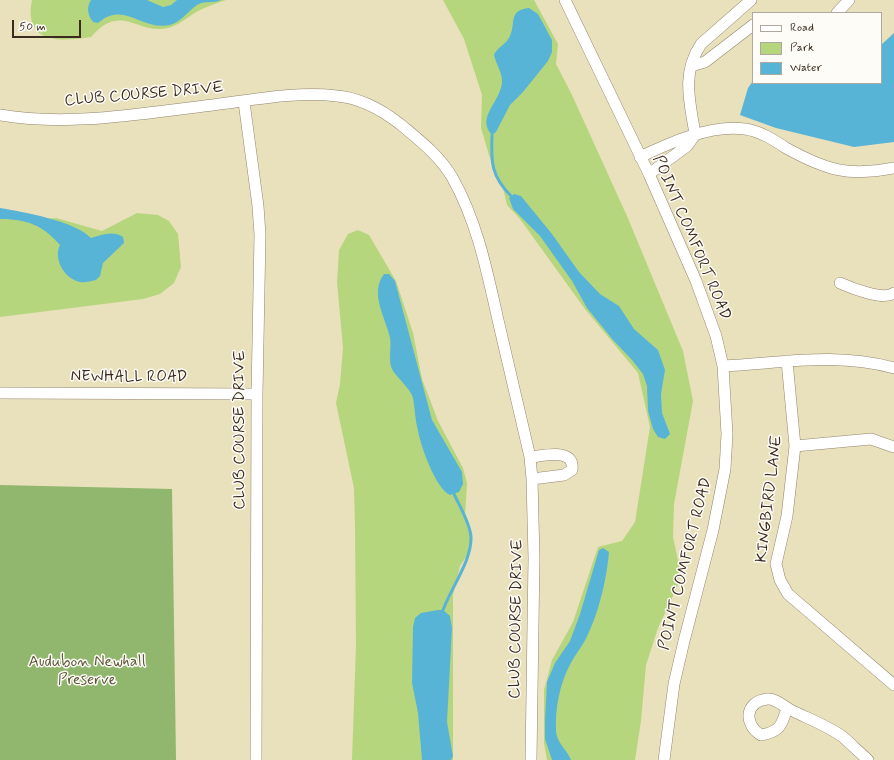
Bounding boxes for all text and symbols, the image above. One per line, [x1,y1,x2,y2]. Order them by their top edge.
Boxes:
scale bar [14,12,83,38]
legend [752,12,882,84]
text: 50 m [19,19,46,35]
text: Road [790,20,814,36]
text: Park [790,40,814,56]
text: Water [790,60,822,76]
street label: CLUB COURSE DRIVE [64,78,224,112]
street label: POINT COMFORT ROAD [648,153,734,323]
street label: CLUB COURSE DRIVE [231,350,251,510]
street label: NEWHALL ROAD [71,368,187,388]
street label: KINGBIRD LANE [753,434,787,564]
street label: POINT COMFORT ROAD [655,476,717,652]
street label: CLUB COURSE DRIVE [506,539,528,699]
park label: Audubon Newhall Preserve [28,653,146,691]

